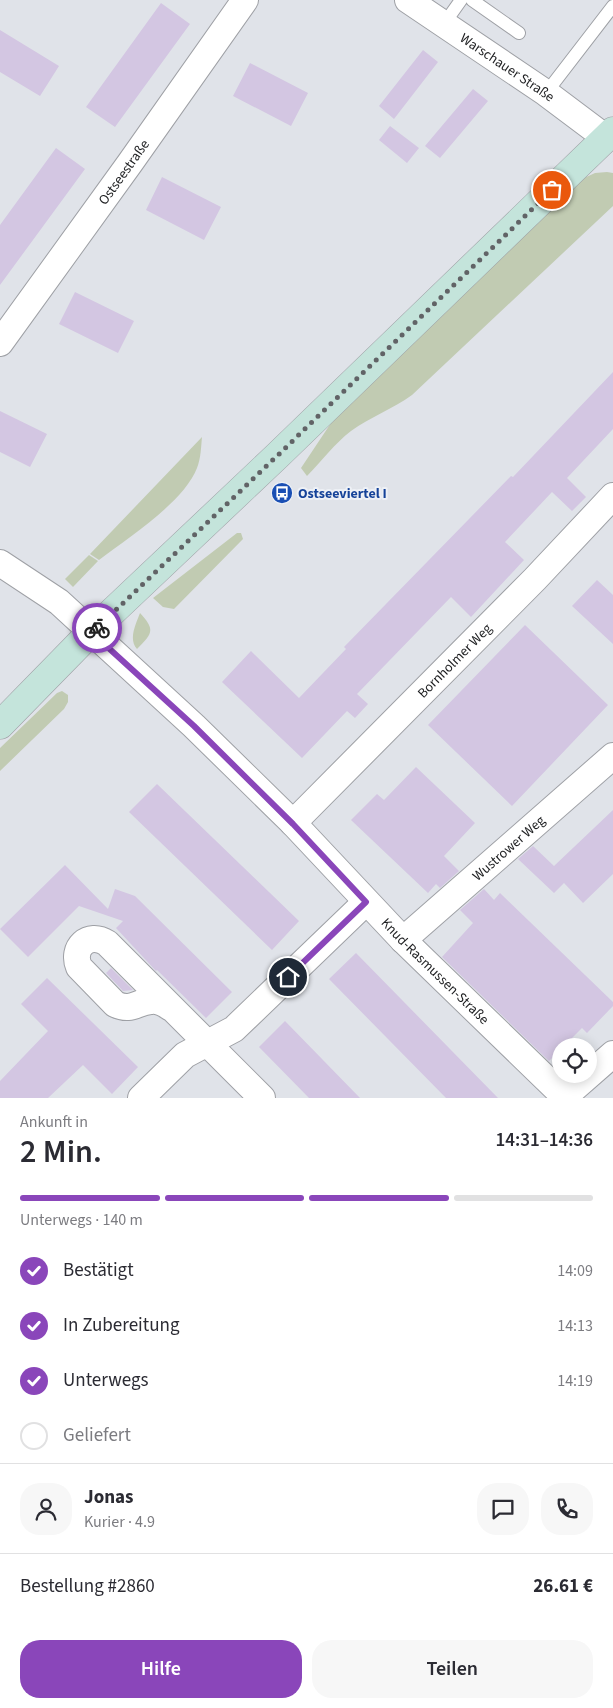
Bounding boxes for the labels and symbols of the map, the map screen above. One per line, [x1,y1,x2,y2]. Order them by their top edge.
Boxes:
street label: Warschauer Straße [456,29,558,107]
street label: Ostseestraße [94,136,155,209]
pin [531,169,573,211]
bus stop icon: Ostseeviertel I [270,481,294,505]
place label: Ostseeviertel I [298,484,387,504]
courier [72,603,122,653]
street label: Bornholmer Weg [413,619,497,703]
street label: Wustrower Weg [468,811,550,886]
street label: Knud-Rasmussen-Straße [376,914,493,1029]
pin [267,956,309,998]

